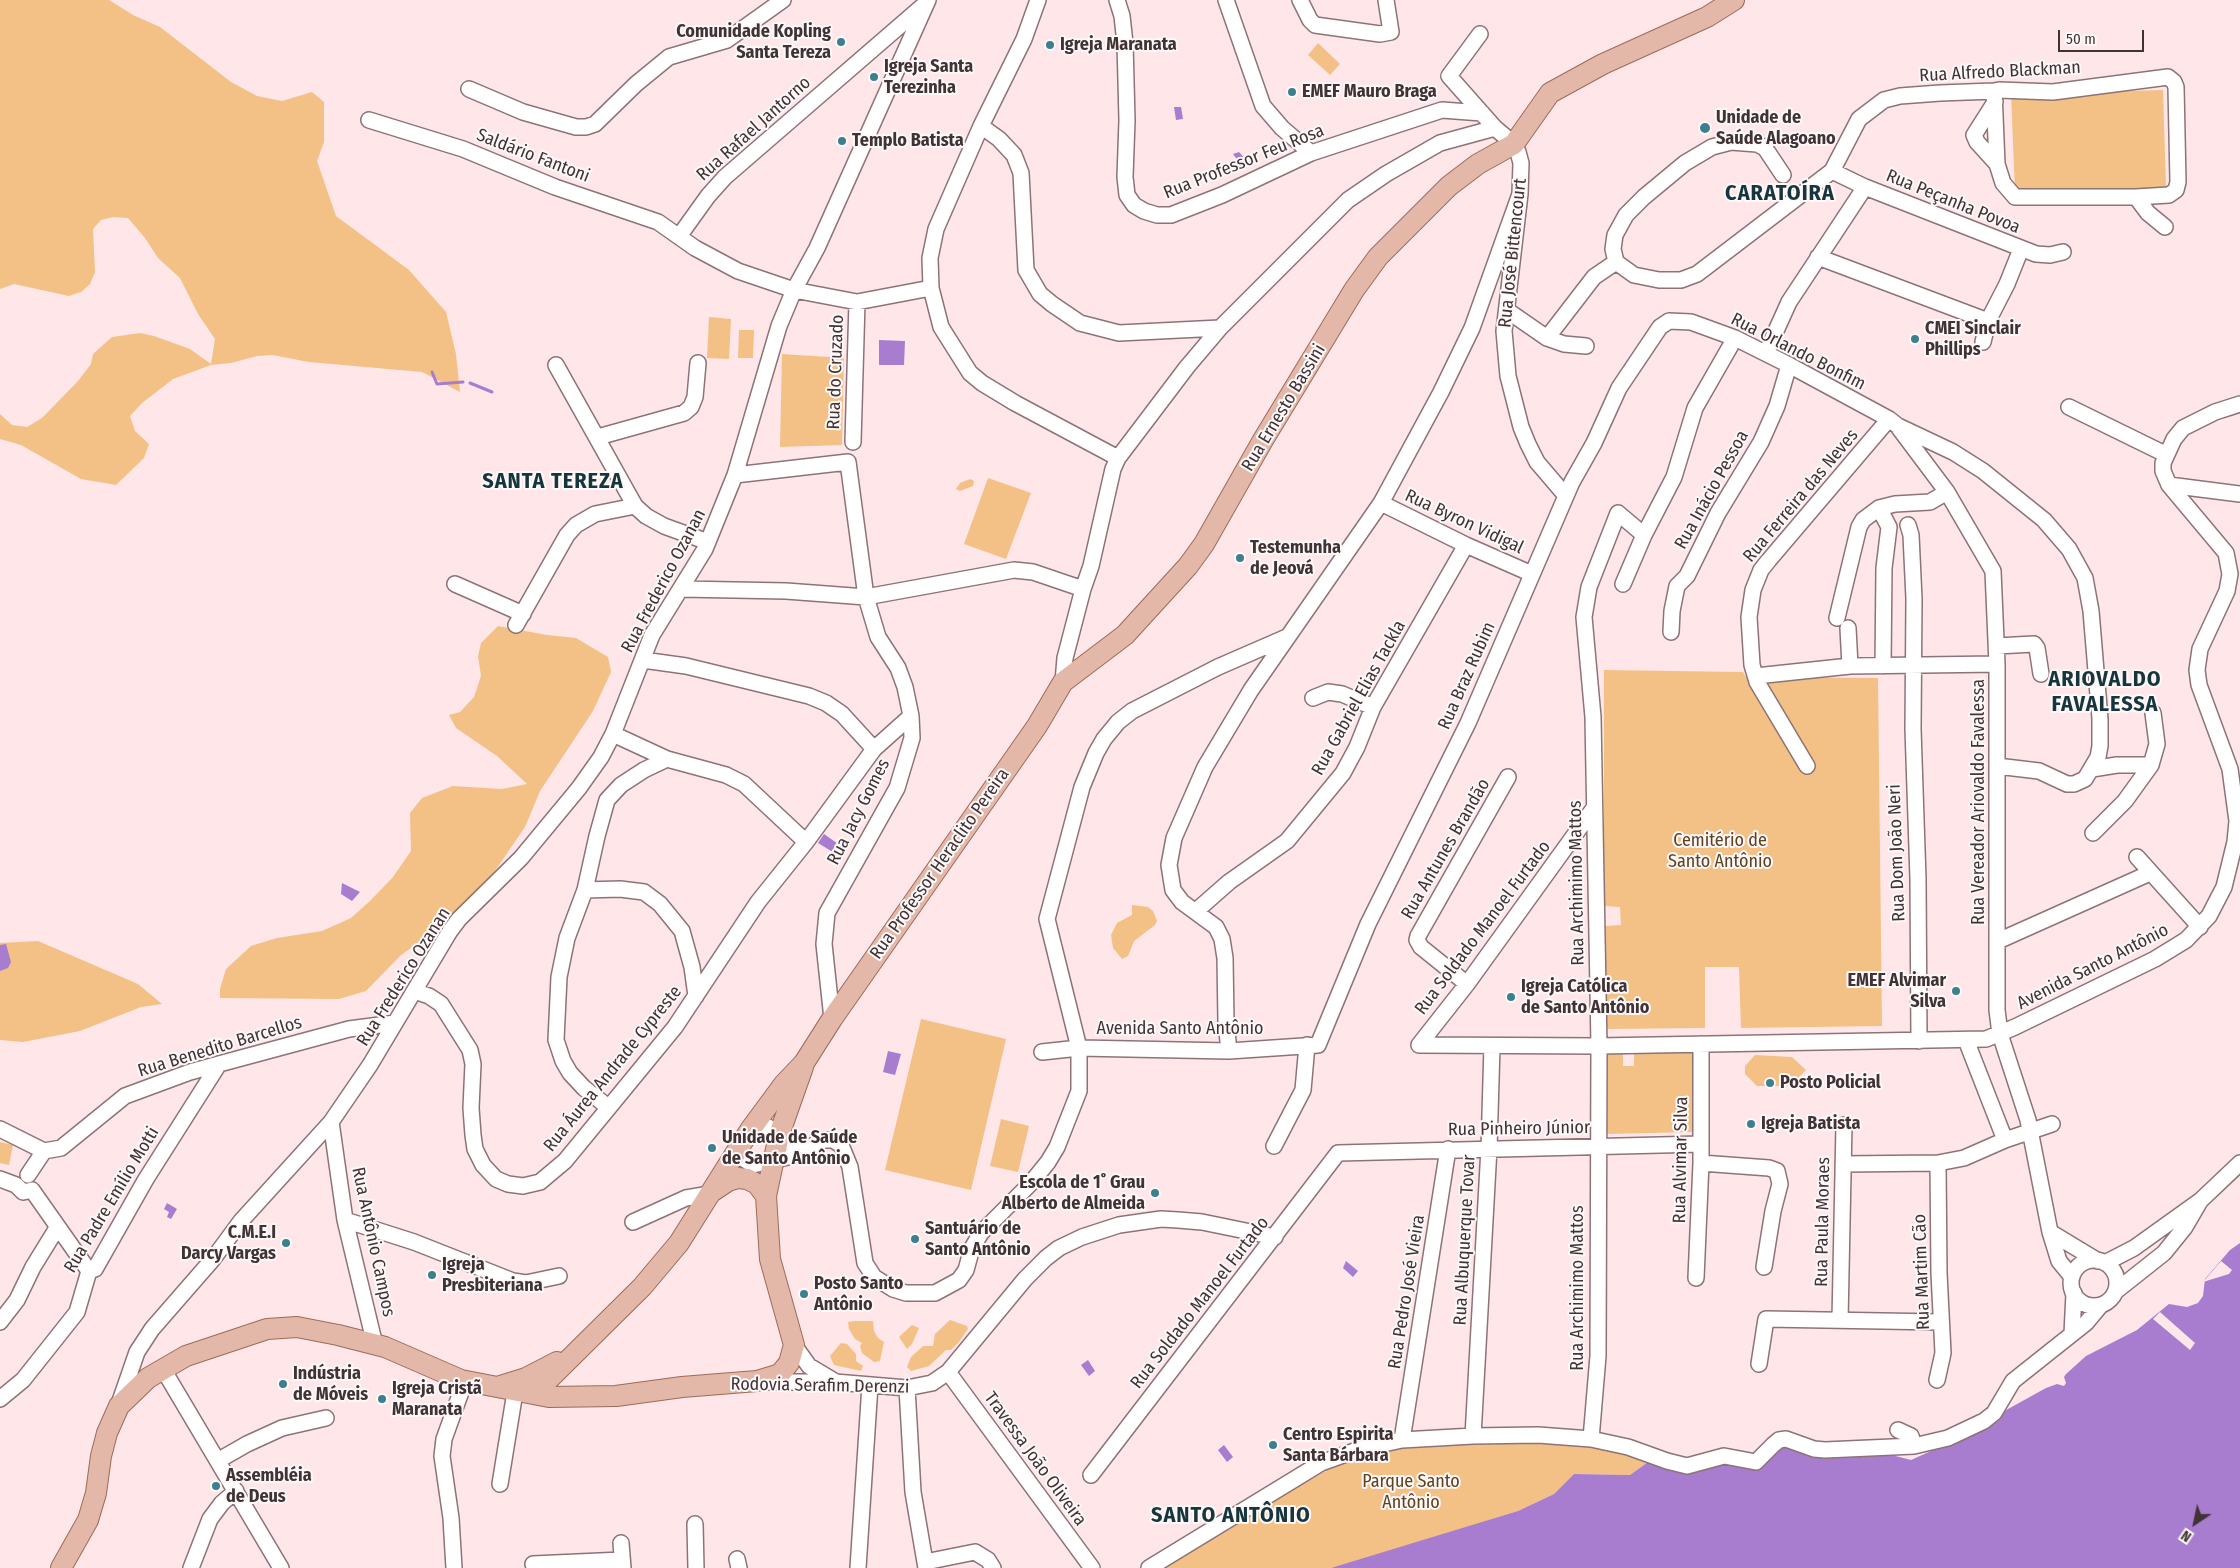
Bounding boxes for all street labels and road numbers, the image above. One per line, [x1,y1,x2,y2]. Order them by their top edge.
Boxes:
street label: Rua Alfredo Blackman [1919,57,2081,87]
street label: Rua Rafael Jantorno [692,72,816,186]
street label: Rua Professor Feu Rosa [1161,120,1327,204]
street label: Saldário Fantoni [473,125,593,187]
street label: Rua Peçanha Povoa [1883,165,2023,239]
street label: Rua José Bittencourt [1494,177,1532,329]
street label: Rua Orlando Bonfim [1727,309,1869,395]
street label: Rua do Cruzado [823,314,849,430]
street label: Rua Ernesto Bassini [1238,341,1330,475]
street label: Rua Ferreira das Neves [1739,425,1863,567]
street label: Rua Inácio Pessoa [1670,427,1754,553]
street label: Rua Byron Vidigal [1401,485,1527,559]
street label: Rua Frederico Ozanan [617,506,711,656]
street label: Rua Gabriel Elias Tackla [1307,617,1411,779]
street label: Rua Braz Rubim [1434,619,1500,733]
street label: Rua Vereador Ariovaldo Favalessa [1968,679,1990,925]
street label: Rua Jacy Gomes [823,755,895,869]
street label: Rua Professor Heraclito Pereira [866,764,1014,964]
street label: Rua Antunes Brandão [1397,775,1495,923]
street label: Rua Dom João Neri [1884,784,1910,922]
street label: Rua Archimimo Mattos [1565,800,1589,966]
street label: Rua Soldado Manoel Furtado [1411,837,1555,1019]
street label: Rua Frederico Ozanan [353,904,455,1050]
street label: Avenida Santo Antônio [2014,919,2172,1015]
street label: Rua Áurea Andrade Cypreste [539,982,687,1156]
street label: Rua Benedito Barcellos [135,1012,305,1082]
street label: Avenida Santo Antônio [1096,1018,1264,1040]
street label: Rua Alvimar Silva [1669,1096,1693,1224]
street label: Rua Pinheiro Júnior [1448,1117,1590,1141]
street label: Rua Padre Emílio Motti [60,1123,164,1277]
street label: Rua Albuquerque Tovar [1450,1154,1480,1326]
street label: Rua Paula Moraes [1811,1157,1835,1287]
street label: Rua Antônio Campos [347,1165,399,1319]
street label: Rua Archimimo Mattos [1567,1205,1589,1371]
street label: Rua Soldado Manoel Furtado [1126,1213,1274,1393]
street label: Rua Pedro José Vieira [1384,1213,1430,1371]
street label: Rua Martim Cão [1909,1214,1935,1330]
street label: Rodovia Serafim Derenzi [731,1374,909,1398]
street label: Travessa João Oliveira [979,1388,1091,1530]

